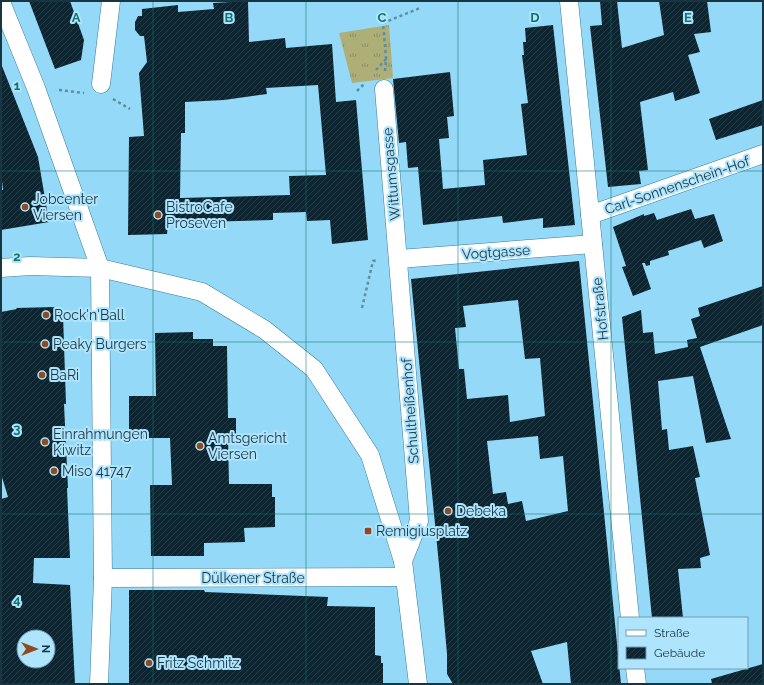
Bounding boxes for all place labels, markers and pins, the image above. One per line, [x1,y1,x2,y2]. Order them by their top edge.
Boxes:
place label: Jobcenter Viersen [33,191,98,223]
place label: BistroCafe Proseven [166,199,233,231]
marker: Jobcenter Viersen [20,202,30,212]
marker: BistroCafe Proseven [153,210,163,220]
place label: Rock'n'Ball [54,307,125,323]
marker: Rock'n'Ball [41,310,51,320]
place label: Peaky Burgers [53,336,147,352]
marker: Peaky Burgers [40,339,50,349]
place label: BaRi [50,367,79,383]
marker: BaRi [37,370,47,380]
place label: Einrahmungen Kiwitz [53,426,148,458]
place label: Amtsgericht Viersen [208,430,287,462]
marker: Einrahmungen Kiwitz [40,437,50,447]
marker: Amtsgericht Viersen [195,441,205,451]
place label: Miso 41747 [62,463,132,479]
marker: Miso 41747 [49,466,59,476]
place label: Debeka [456,503,506,519]
marker: Debeka [443,506,453,516]
place label: Remigiusplatz [376,523,468,539]
marker: Remigiusplatz [363,526,373,536]
place label: Fritz Schmitz [157,655,240,671]
marker: Fritz Schmitz [144,658,154,668]

